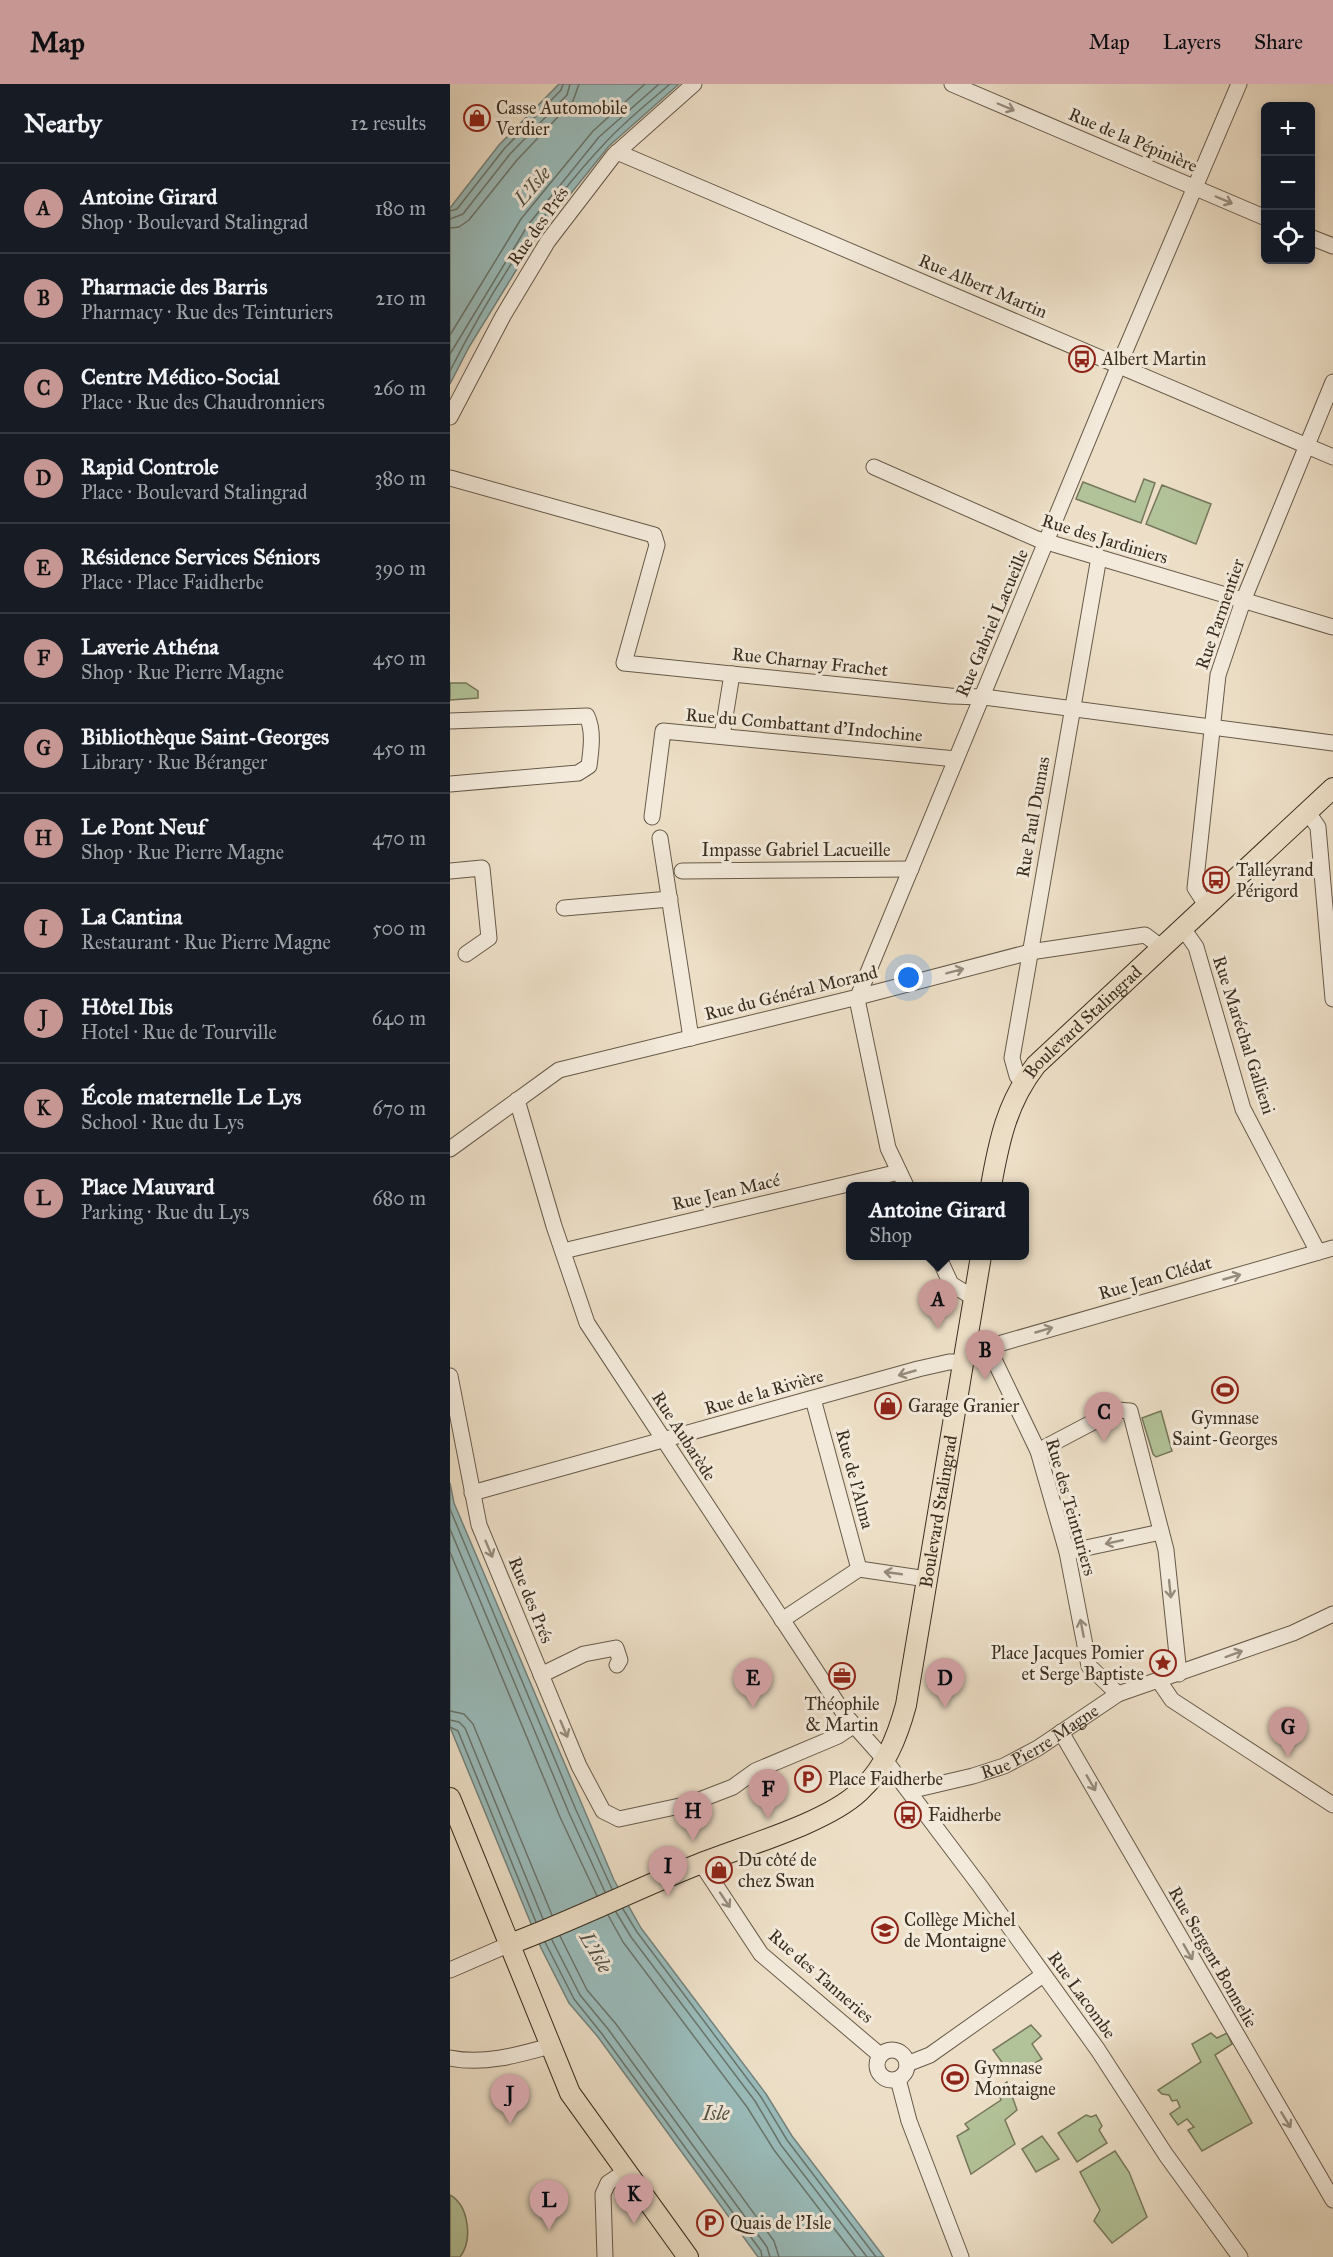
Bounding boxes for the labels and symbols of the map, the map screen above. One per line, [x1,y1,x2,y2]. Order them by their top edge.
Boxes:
place label: Casse Automobile Verdier [495,97,628,140]
one-way arrow [996,102,1015,113]
shop icon: Casse Automobile Verdier [462,103,492,133]
street label: Rue de la Pépinière [1065,103,1201,177]
water label: L'Isle [508,161,556,211]
street label: Rue des Prés [503,182,573,270]
one-way arrow [1214,195,1232,206]
street label: Rue Albert Martin [915,249,1051,323]
bus stop icon: Albert Martin [1067,344,1097,374]
place label: Albert Martin [1101,348,1206,370]
street label: Rue des Jardiniers [1039,509,1171,570]
street label: Rue Gabriel Lacueille [951,546,1033,700]
street label: Rue Parmentier [1191,556,1249,672]
street label: Rue Charnay Frachet [731,643,890,681]
street label: Rue du Combattant d'Indochine [684,704,924,746]
street label: Rue Paul Dumas [1012,755,1054,879]
street label: Impasse Gabriel Lacueille [702,839,890,861]
place label: Talleyrand Périgord [1236,859,1313,903]
bus stop icon: Talleyrand Périgord [1201,865,1231,895]
street label: Rue Maréchal Gallieni [1208,953,1280,1117]
street label: Rue du Général Morand [702,961,880,1025]
street label: Boulevard Stalingrad [1019,961,1146,1083]
your location [894,963,923,992]
one-way arrow [945,965,964,976]
street label: Rue Jean Macé [670,1169,783,1216]
street label: Rue Jean Clédat [1096,1251,1215,1306]
one-way arrow [1222,1271,1241,1282]
pin: A [918,1280,958,1329]
one-way arrow [1034,1324,1053,1335]
pin: B [966,1330,1004,1380]
street label: Rue de la Rivière [702,1364,826,1420]
one-way arrow [898,1367,917,1379]
sports icon: Gymnase Saint-Georges [1210,1375,1240,1405]
street label: Rue Aubarède [647,1387,721,1485]
shop icon: Garage Granier [873,1391,903,1421]
pin: C [1084,1392,1124,1442]
place label: Garage Granier [908,1395,1019,1418]
place label: Gymnase Saint-Georges [1172,1407,1278,1451]
street label: Rue de l'Alma [831,1427,879,1532]
street label: Boulevard Stalingrad [915,1434,962,1590]
street label: Rue des Teinturiers [1041,1436,1101,1578]
one-way arrow [1105,1537,1125,1548]
one-way arrow [484,1540,495,1558]
street label: Rue des Prés [504,1554,558,1646]
one-way arrow [884,1568,904,1579]
one-way arrow [1165,1579,1176,1599]
one-way arrow [1076,1619,1087,1638]
place label: Place Jacques Pomier et Serge Baptiste [991,1642,1144,1686]
place icon: Place Jacques Pomier et Serge Baptiste [1148,1648,1178,1678]
one-way arrow [1224,1648,1243,1659]
pin: E [734,1658,772,1708]
pin: D [926,1658,964,1708]
office icon: Théophile & Martin [827,1661,857,1691]
place label: Théophile & Martin [804,1693,880,1736]
street label: Rue Pierre Magne [978,1699,1103,1784]
pin: G [1268,1708,1308,1757]
one-way arrow [558,1720,570,1738]
parking icon: Place Faidherbe [793,1764,823,1794]
place label: Place Faidherbe [828,1768,943,1790]
pin: F [748,1770,788,1819]
one-way arrow [1085,1774,1097,1791]
pin: H [674,1792,712,1841]
bus stop icon: Faidherbe [893,1800,923,1830]
place label: Faidherbe [928,1804,1001,1826]
pin: I [648,1846,688,1896]
place label: Du côté de chez Swan [738,1849,817,1892]
shop icon: Du côté de chez Swan [704,1855,734,1885]
street label: Rue Sergent Bonnelie [1163,1883,1262,2032]
one-way arrow [719,1891,731,1908]
place label: Collège Michel de Montaigne [904,1909,1016,1953]
school or university icon: Collège Michel de Montaigne [870,1915,900,1945]
street label: Rue des Tanneries [764,1924,878,2028]
water label: L'Isle [574,1926,618,1977]
one-way arrow [1182,1943,1194,1960]
street label: Rue Lacombe [1043,1947,1121,2043]
place label: Gymnase Montaigne [974,2057,1056,2101]
sports icon: Gymnase Montaigne [940,2063,970,2093]
pin: J [490,2074,530,2124]
water label: Isle [702,2101,730,2125]
one-way arrow [1280,2111,1292,2128]
pin: K [614,2174,654,2224]
pin: L [530,2180,568,2230]
parking icon: Quais de l'Isle [695,2208,725,2238]
place label: Quais de l'Isle [730,2212,832,2234]

